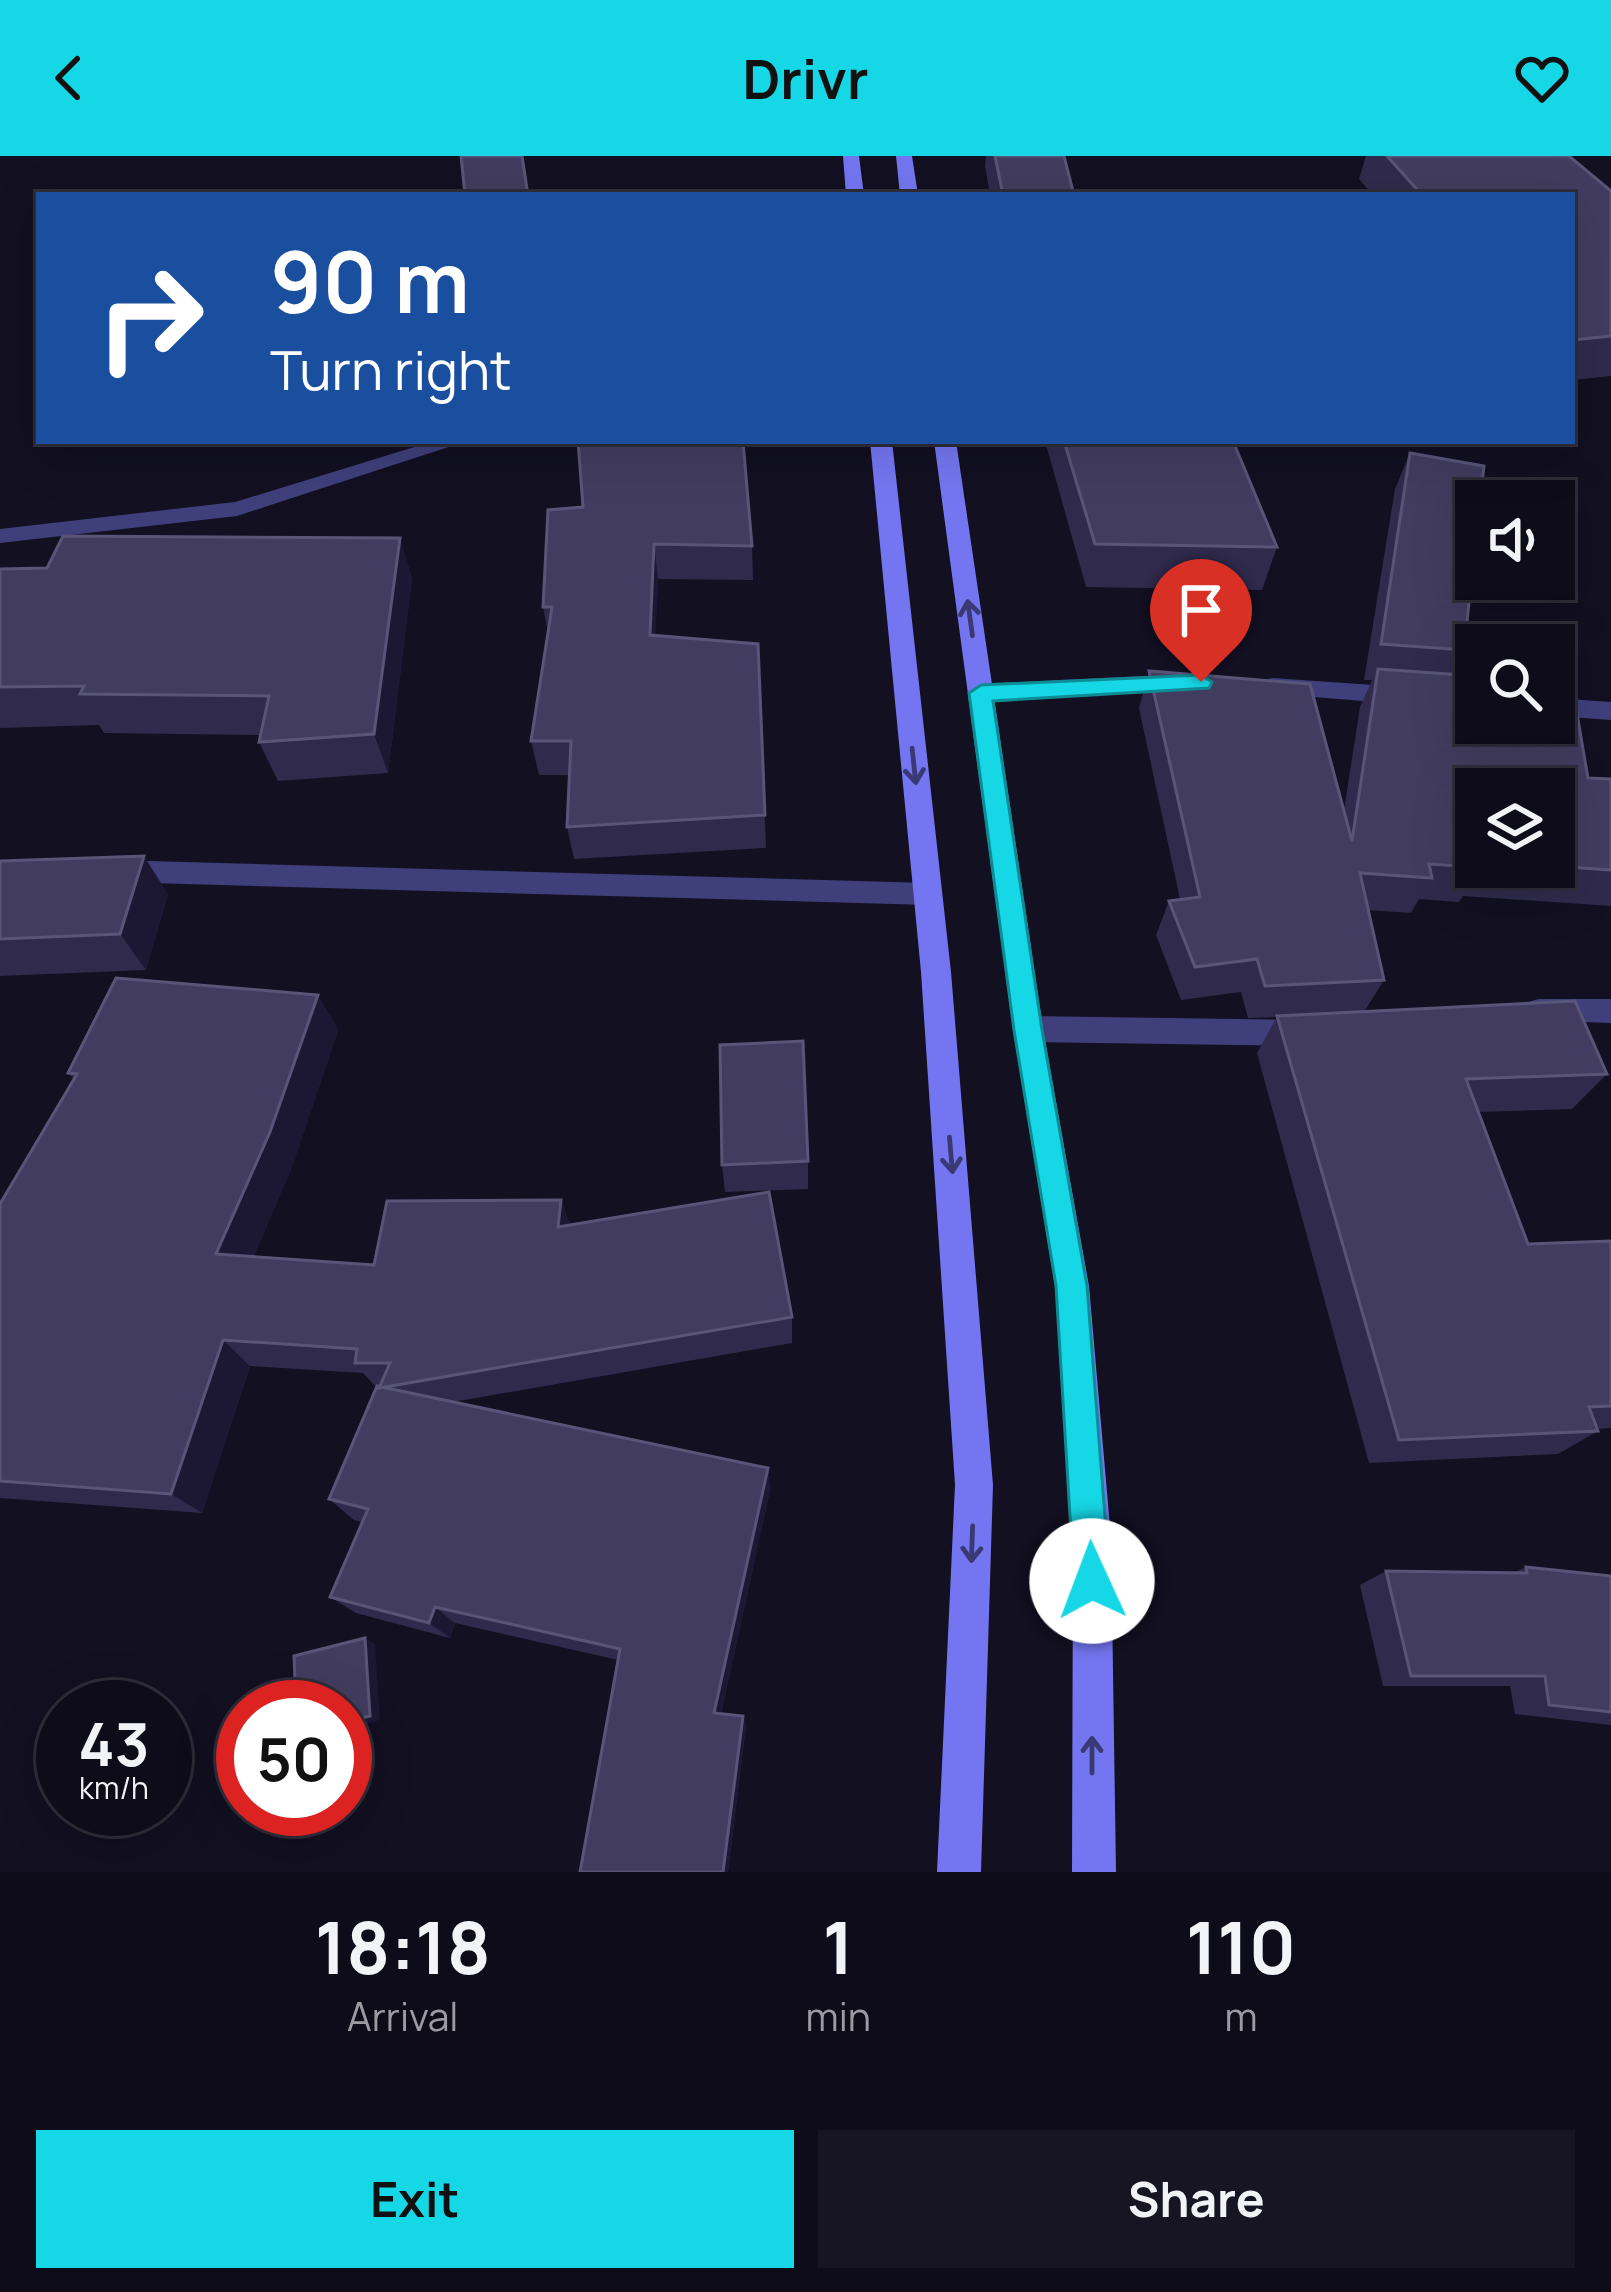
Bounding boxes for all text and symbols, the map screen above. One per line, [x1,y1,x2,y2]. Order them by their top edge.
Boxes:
text: Drivr [743,41,868,115]
icon: back [36,45,102,111]
icon: heart [1509,45,1575,111]
text: 90 m [270,223,470,338]
icon: right [72,240,228,396]
text: Turn right [270,332,512,406]
map controls [1455,480,1575,888]
button: sound [1455,480,1575,600]
pin [1150,559,1252,682]
icon: arrive [1168,577,1234,643]
one-way arrow [958,599,981,638]
button: search [1455,624,1575,744]
one-way arrow [904,746,926,785]
button: layers [1455,768,1575,888]
one-way arrow [939,1134,962,1173]
position arrow [1029,1518,1155,1644]
one-way arrow [960,1524,983,1563]
speed limit sign: 50 [216,1680,372,1836]
text: 43 [78,1702,150,1784]
one-way arrow [1081,1736,1103,1775]
text: km/h [79,1767,149,1808]
text: 18:18 [315,1897,491,1996]
text: 1 [822,1897,854,1996]
text: 110 [1186,1897,1296,1996]
text: Arrival [347,1989,458,2043]
text: min [806,1989,871,2043]
text: m [1224,1989,1258,2043]
button: Exit [36,2130,794,2268]
button: Share [818,2130,1575,2268]

